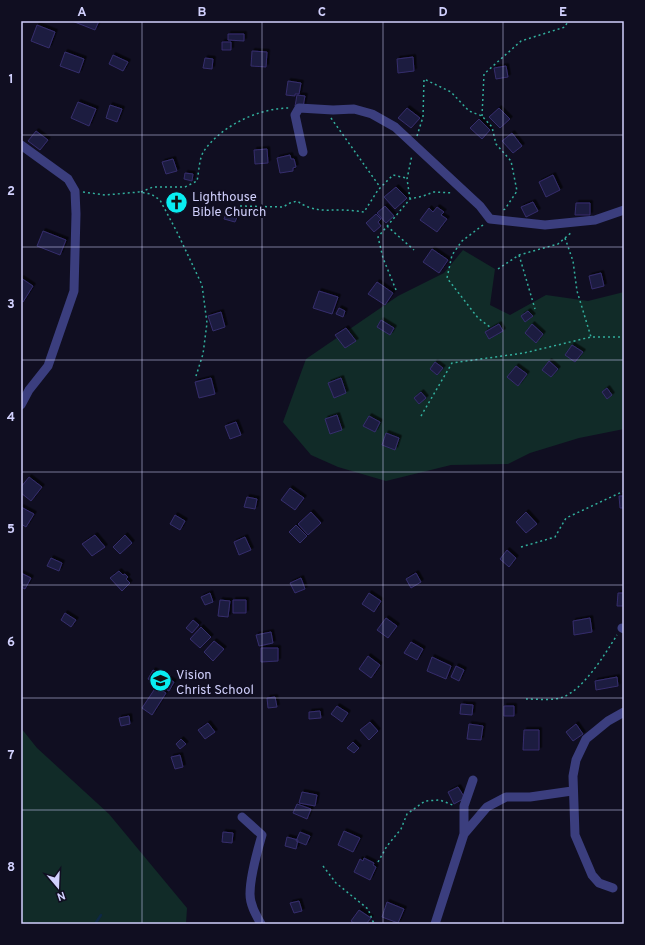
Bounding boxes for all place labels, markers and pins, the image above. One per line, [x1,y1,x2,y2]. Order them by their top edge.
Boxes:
church icon: Lighthouse Bible Church [164,190,190,216]
place label: Lighthouse Bible Church [192,190,266,221]
school or university icon: Vision Christ School [148,668,174,694]
place label: Vision Christ School [176,668,254,699]

